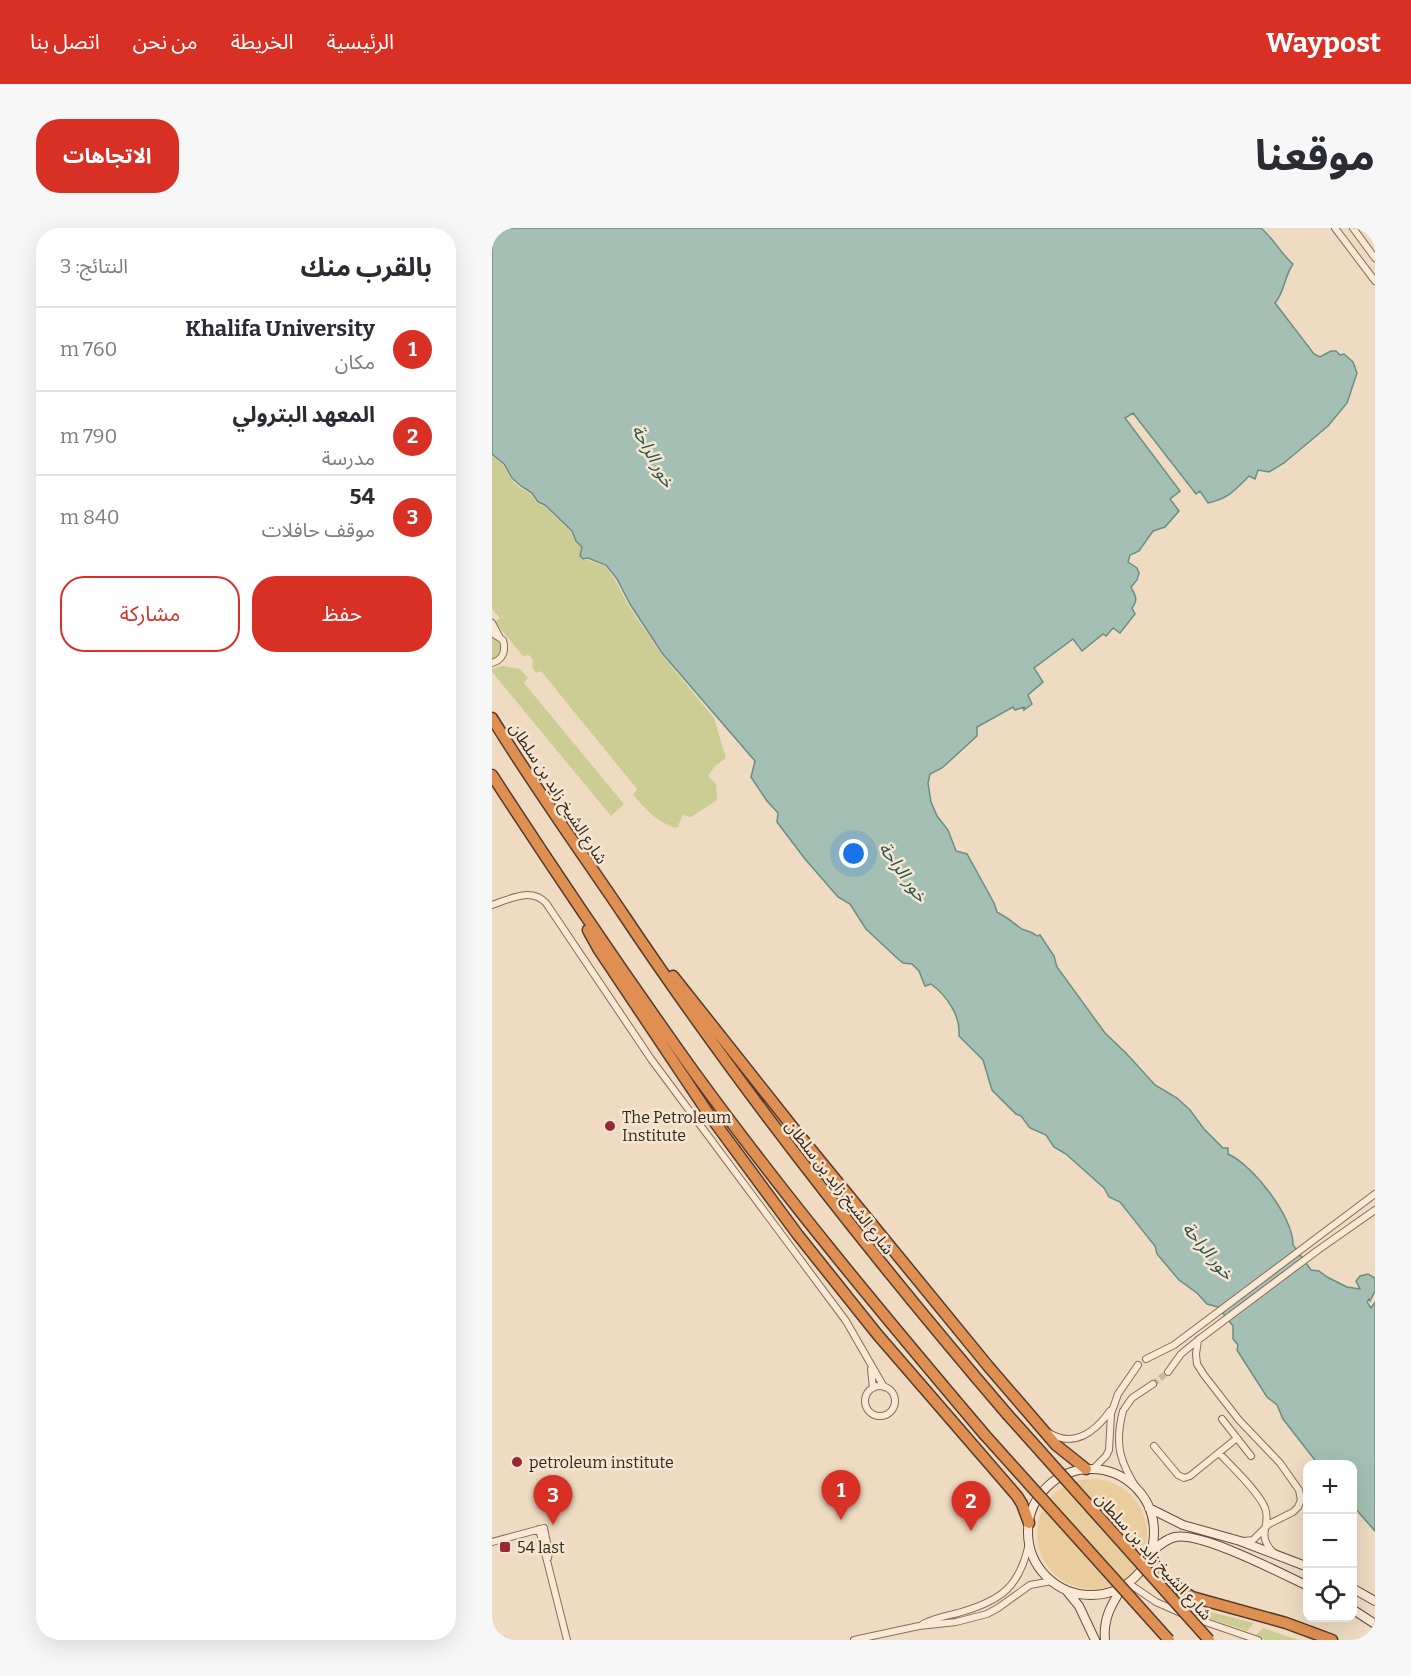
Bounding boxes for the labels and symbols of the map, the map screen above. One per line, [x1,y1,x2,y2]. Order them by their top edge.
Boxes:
water label: خور الراحة [627,421,679,492]
street label: شارع الشيخ زايد بن سلطان [503,719,611,869]
water label: خور الراحة [874,838,932,906]
your location [839,839,868,868]
place label: The Petroleum Institute [622,1108,731,1145]
street label: شارع الشيخ زايد بن سلطان [779,1117,898,1260]
marker: The Petroleum Institute [603,1119,617,1133]
water label: خور الراحة [1178,1218,1239,1285]
place label: petroleum institute [529,1453,674,1472]
marker: petroleum institute [510,1455,524,1469]
pin: 1 [822,1470,860,1520]
pin: 3 [534,1476,572,1525]
pin: 2 [952,1482,990,1531]
street label: شارع الشيخ زايد بن سلطان [1089,1489,1216,1626]
place label: 54 last [517,1538,565,1557]
marker: 54 last [498,1540,512,1554]

